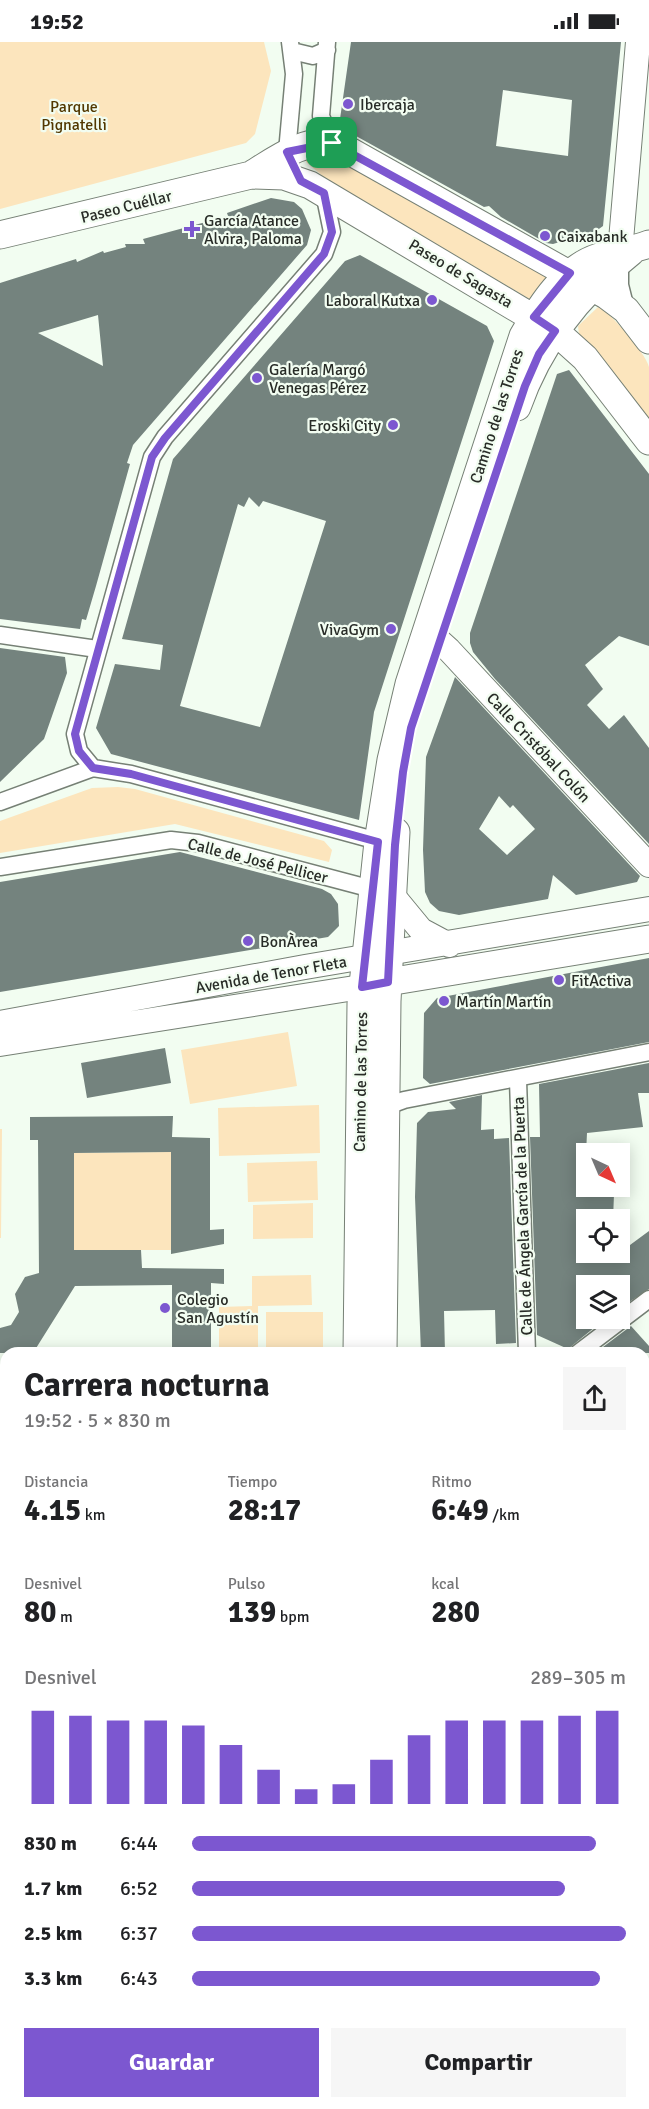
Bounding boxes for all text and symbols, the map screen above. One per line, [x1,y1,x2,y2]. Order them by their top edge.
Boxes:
text: 19:52 [30,8,84,35]
place label: Ibercaja [360,95,415,115]
park label: Parque Pignatelli [41,97,107,135]
marker: Ibercaja [341,97,355,111]
pin [306,117,357,168]
icon: arrive [315,126,348,159]
street label: Paseo Cuéllar [79,186,174,228]
place label: García Atance Alvira, Paloma [204,211,302,249]
marker: García Atance Alvira, Paloma [185,222,199,236]
place label: Caixabank [557,227,628,247]
marker: Caixabank [538,229,552,243]
street label: Paseo de Sagasta [405,235,516,313]
place label: Laboral Kutxa [326,291,420,311]
marker: Laboral Kutxa [425,293,439,307]
street label: Camino de las Torres [466,347,528,486]
place label: Galería Margó Venegas Pérez [269,360,367,398]
marker: Galería Margó Venegas Pérez [250,371,264,385]
place label: Eroski City [308,416,382,436]
marker: Eroski City [386,418,400,432]
place label: VivaGym [320,620,379,640]
marker: VivaGym [384,622,398,636]
street label: Calle Cristóbal Colón [482,688,594,807]
street label: Calle de José Pellicer [186,834,330,888]
place label: BonÀrea [260,932,318,952]
marker: BonÀrea [241,934,255,948]
street label: Avenida de Tenor Fleta [194,952,348,998]
place label: FitActiva [571,971,632,991]
marker: FitActiva [552,973,566,987]
place label: Martín Martín [456,992,552,1012]
marker: Martín Martín [437,994,451,1008]
street label: Camino de las Torres [350,1012,372,1152]
street label: Calle de Ángela García de la Puerta [509,1096,537,1336]
north arrow [576,1143,630,1197]
map controls [576,1143,630,1329]
button: locate [576,1209,630,1263]
button: layers [576,1275,630,1329]
place label: Colegio San Agustín [177,1290,259,1328]
marker: Colegio San Agustín [158,1301,172,1315]
text: Carrera nocturna [24,1365,270,1406]
button: share [563,1367,626,1430]
text: 19:52 · 5 × 830 m [24,1408,171,1433]
text: Distancia [24,1472,88,1492]
text: Tiempo [228,1472,277,1492]
text: Ritmo [431,1472,472,1492]
text: 4.15 [24,1492,81,1529]
text: 28:17 [228,1492,301,1529]
text: 6:49 [431,1492,489,1529]
text: km [81,1505,106,1525]
text: /km [489,1505,520,1525]
text: Desnivel [24,1574,82,1594]
text: Pulso [228,1574,265,1594]
text: kcal [431,1574,459,1594]
text: 80 [24,1594,56,1631]
text: 139 [228,1594,276,1631]
text: 280 [431,1594,480,1631]
text: m [56,1607,73,1627]
text: bpm [276,1607,309,1627]
text: Desnivel [24,1665,97,1690]
text: 289–305 m [530,1665,626,1690]
text: 830 m [24,1831,77,1856]
text: 6:44 [120,1831,158,1856]
text: 1.7 km [24,1876,82,1901]
text: 6:52 [120,1876,158,1901]
text: 2.5 km [24,1921,82,1946]
text: 6:37 [120,1921,158,1946]
text: 3.3 km [24,1966,82,1991]
text: 6:43 [120,1966,158,1991]
button: Guardar [24,2028,319,2097]
button: Compartir [331,2028,626,2097]

